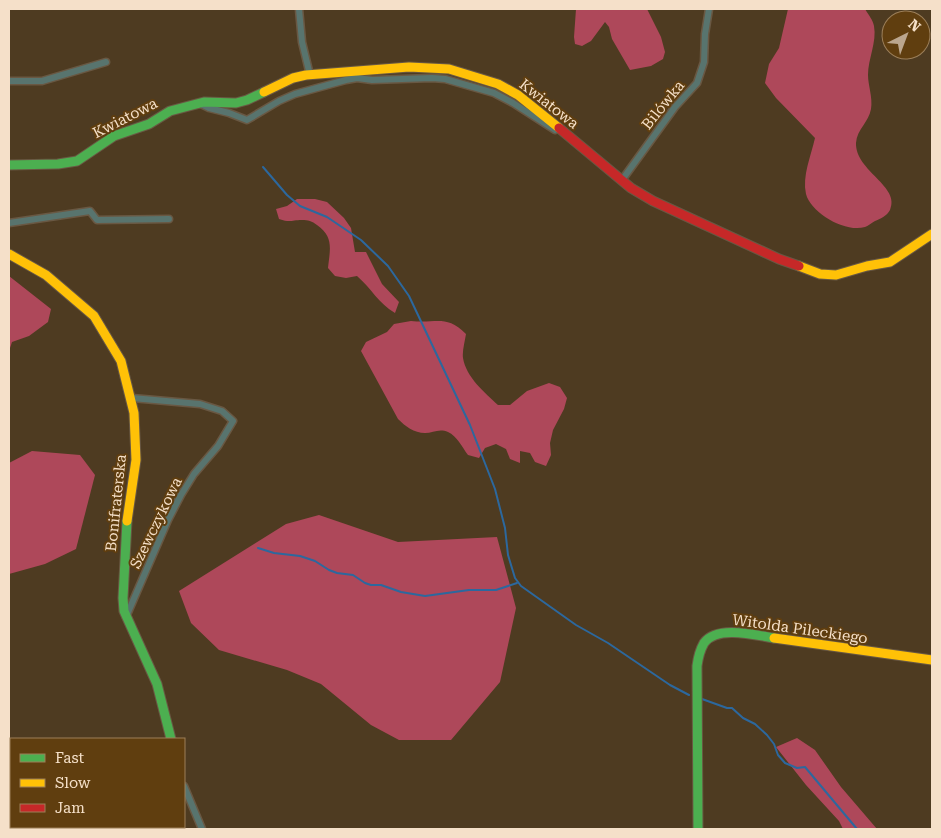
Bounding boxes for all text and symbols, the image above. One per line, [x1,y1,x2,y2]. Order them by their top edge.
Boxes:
north arrow [881,10,931,60]
text: N [905,16,924,35]
street label: Kwiatowa [516,75,582,133]
street label: Bilówka [638,77,688,133]
street label: Kwiatowa [90,94,160,142]
street label: Bonifraterska [102,453,130,553]
street label: Szewczykowa [126,474,186,572]
street label: Witolda Pileckiego [731,611,869,647]
legend [10,738,185,828]
text: Fast [55,749,85,767]
text: Slow [55,774,91,792]
text: Jam [55,799,85,817]

